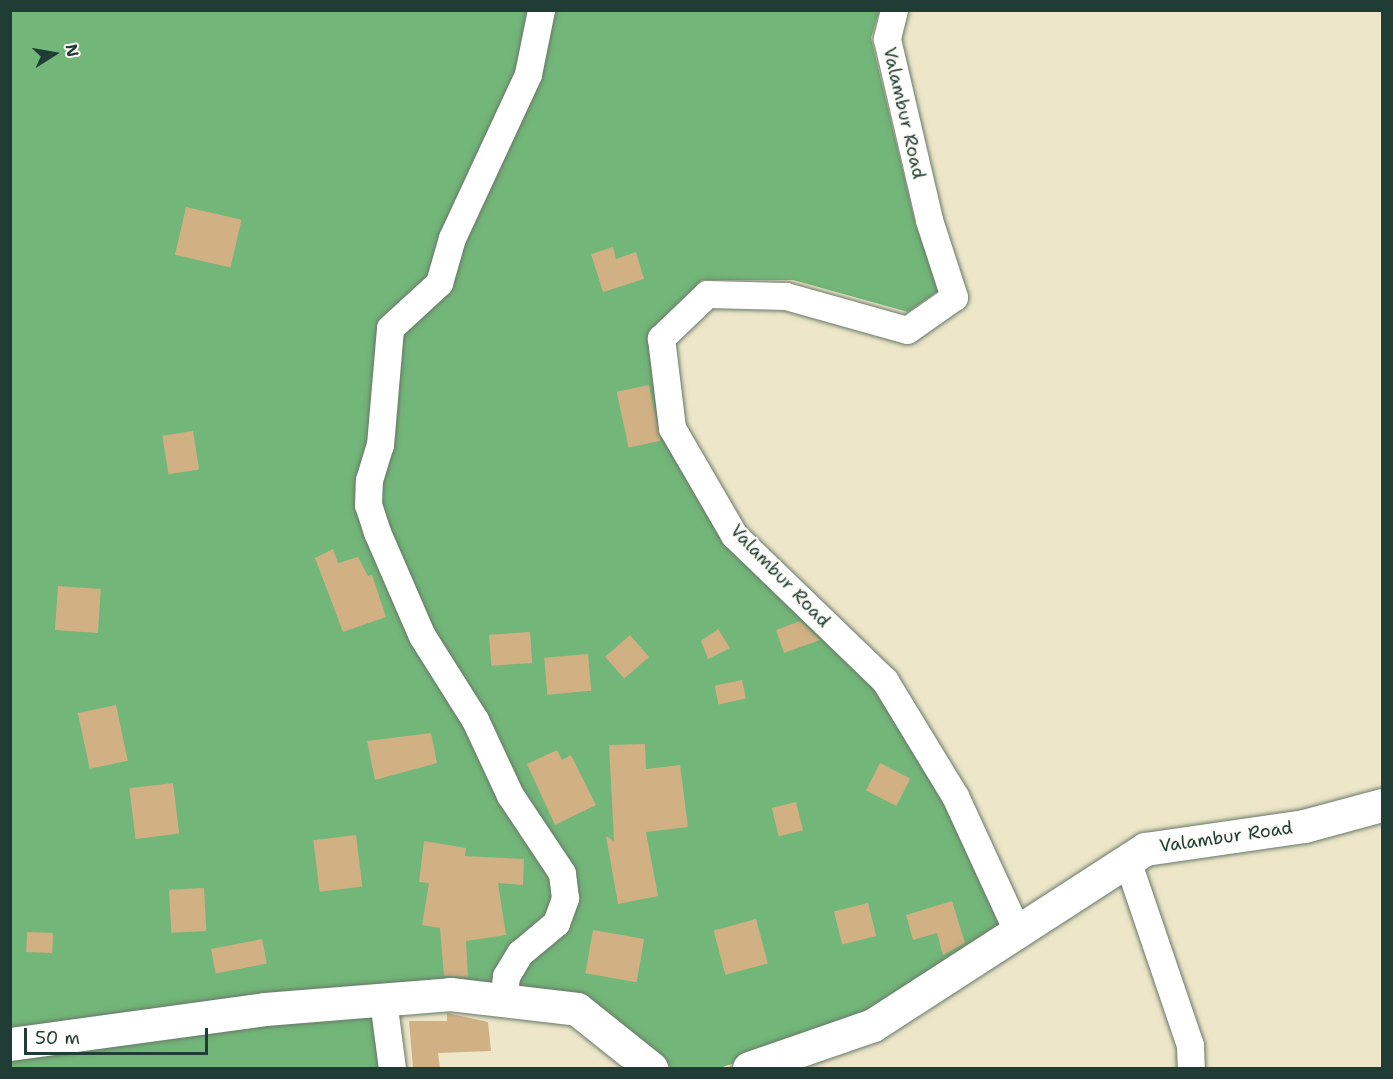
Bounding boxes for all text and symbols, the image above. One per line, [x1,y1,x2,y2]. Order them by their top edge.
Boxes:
north arrow [24,24,84,84]
text: N [61,42,84,59]
street label: Valambur Road [878,45,930,181]
street label: Valambur Road [725,520,835,632]
street label: Valambur Road [1158,817,1294,857]
scale bar [27,1016,212,1054]
text: 50 m [35,1026,80,1050]

